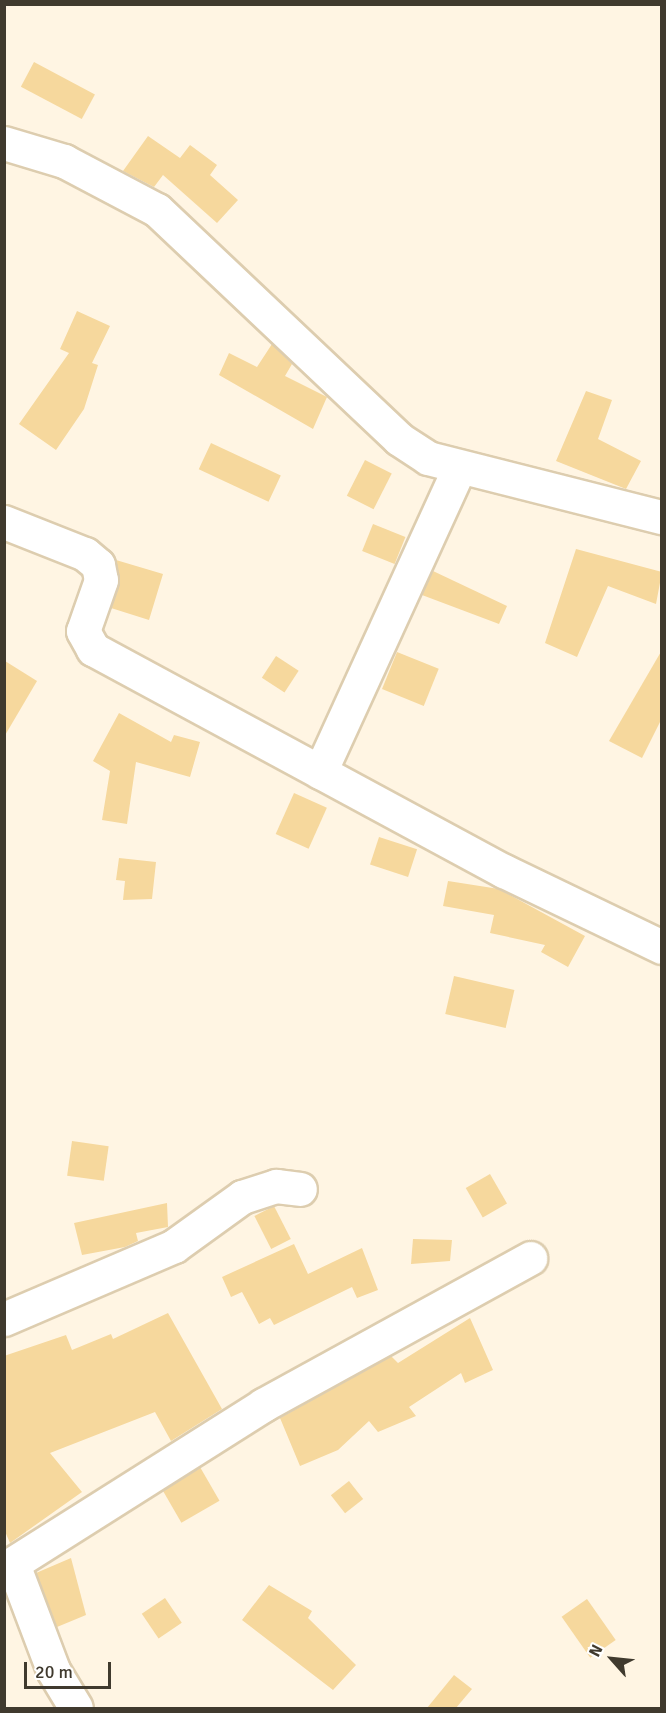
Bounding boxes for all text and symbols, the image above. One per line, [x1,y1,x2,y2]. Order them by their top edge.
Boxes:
north arrow [582,1629,642,1689]
text: N [585,1641,607,1660]
scale bar [27,1650,114,1688]
text: 20 m [35,1661,73,1683]

